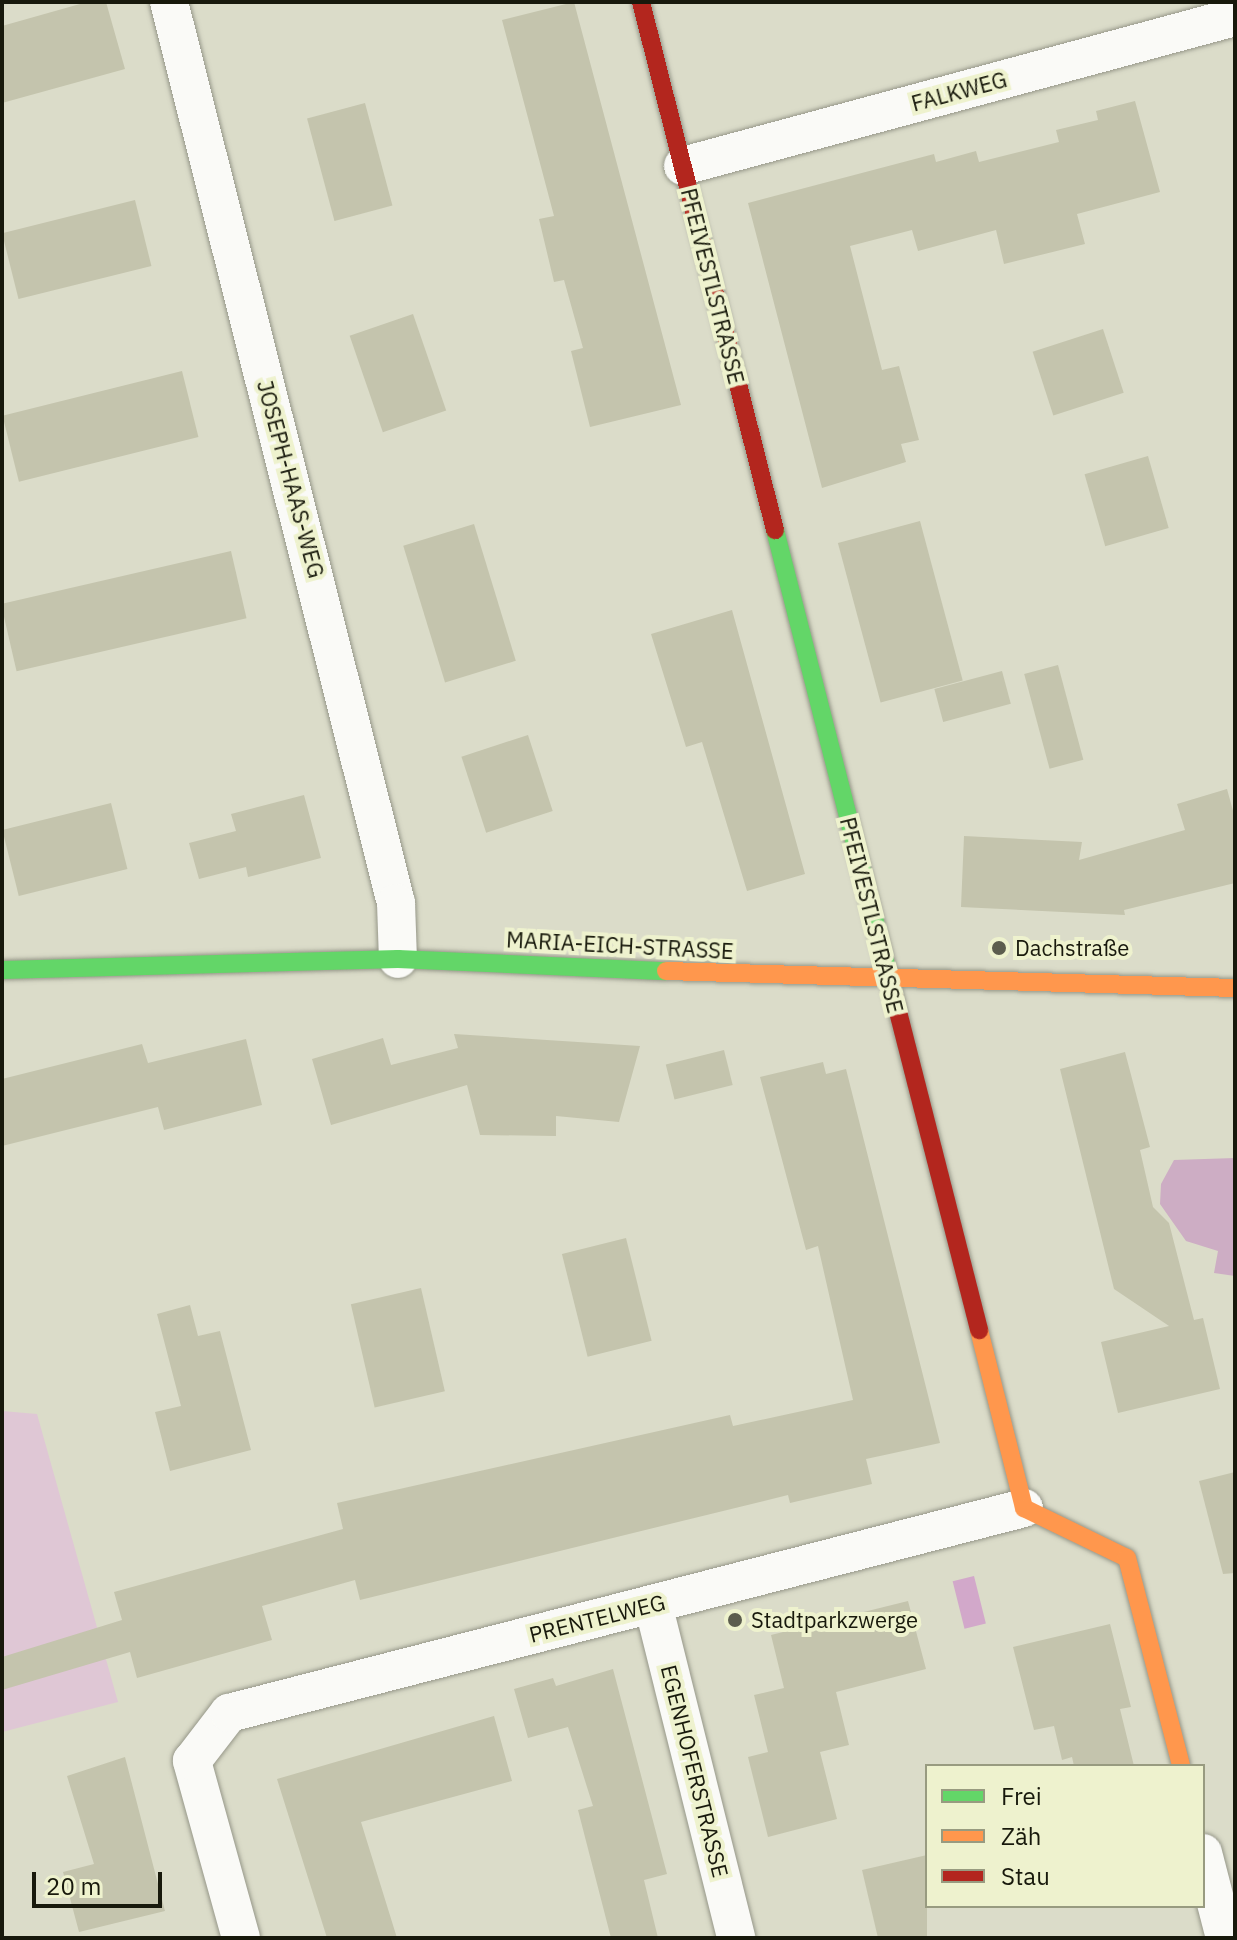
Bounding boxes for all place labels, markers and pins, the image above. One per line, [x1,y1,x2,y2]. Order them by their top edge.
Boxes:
place label: Dachstraße [1015,935,1129,961]
marker: Dachstraße [990,939,1008,957]
place label: Stadtparkzwerge [751,1607,918,1633]
marker: Stadtparkzwerge [726,1611,744,1629]

